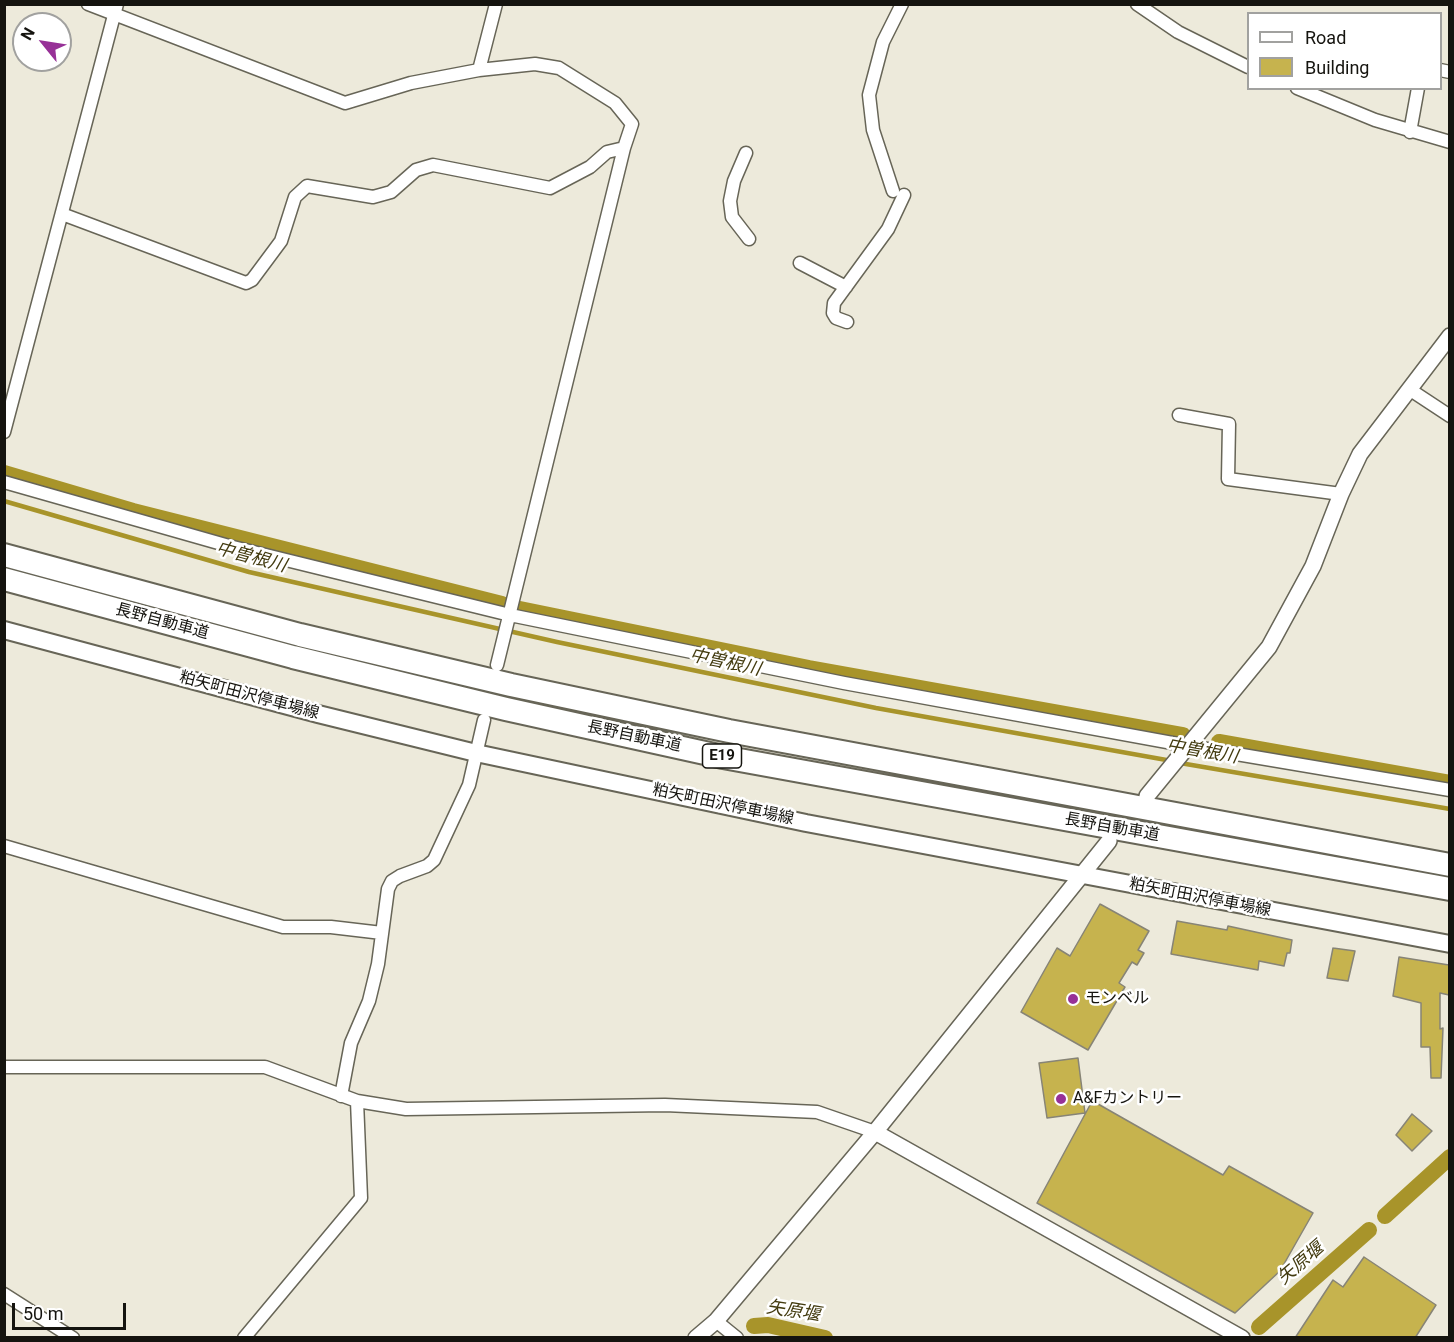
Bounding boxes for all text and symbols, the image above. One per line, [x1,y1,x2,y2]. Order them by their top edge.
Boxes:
north arrow [12,12,72,72]
legend [1247,12,1442,90]
text: N [17,24,39,43]
text: Road [1305,27,1346,48]
text: Building [1305,57,1369,78]
water label: 中曽根川 [213,538,289,578]
street label: 長野自動車道 [113,600,211,644]
water label: 中曽根川 [688,645,762,681]
street label: 粕矢町田沢停車場線 [177,668,321,724]
street label: 長野自動車道 [585,718,683,756]
water label: 中曽根川 [1165,735,1239,769]
road number: E19 [702,744,742,768]
street label: 粕矢町田沢停車場線 [651,781,795,829]
street label: 長野自動車道 [1063,810,1161,846]
street label: 粕矢町田沢停車場線 [1127,875,1273,921]
place label: モンベル [1085,989,1149,1009]
marker: モンベル [1066,992,1080,1006]
place label: A&Fカントリー [1073,1089,1182,1109]
marker: A&Fカントリー [1054,1092,1068,1106]
water label: 矢原堰 [1274,1238,1328,1290]
scale bar [15,1291,129,1329]
water label: 矢原堰 [765,1297,821,1327]
text: 50 m [23,1303,63,1324]

